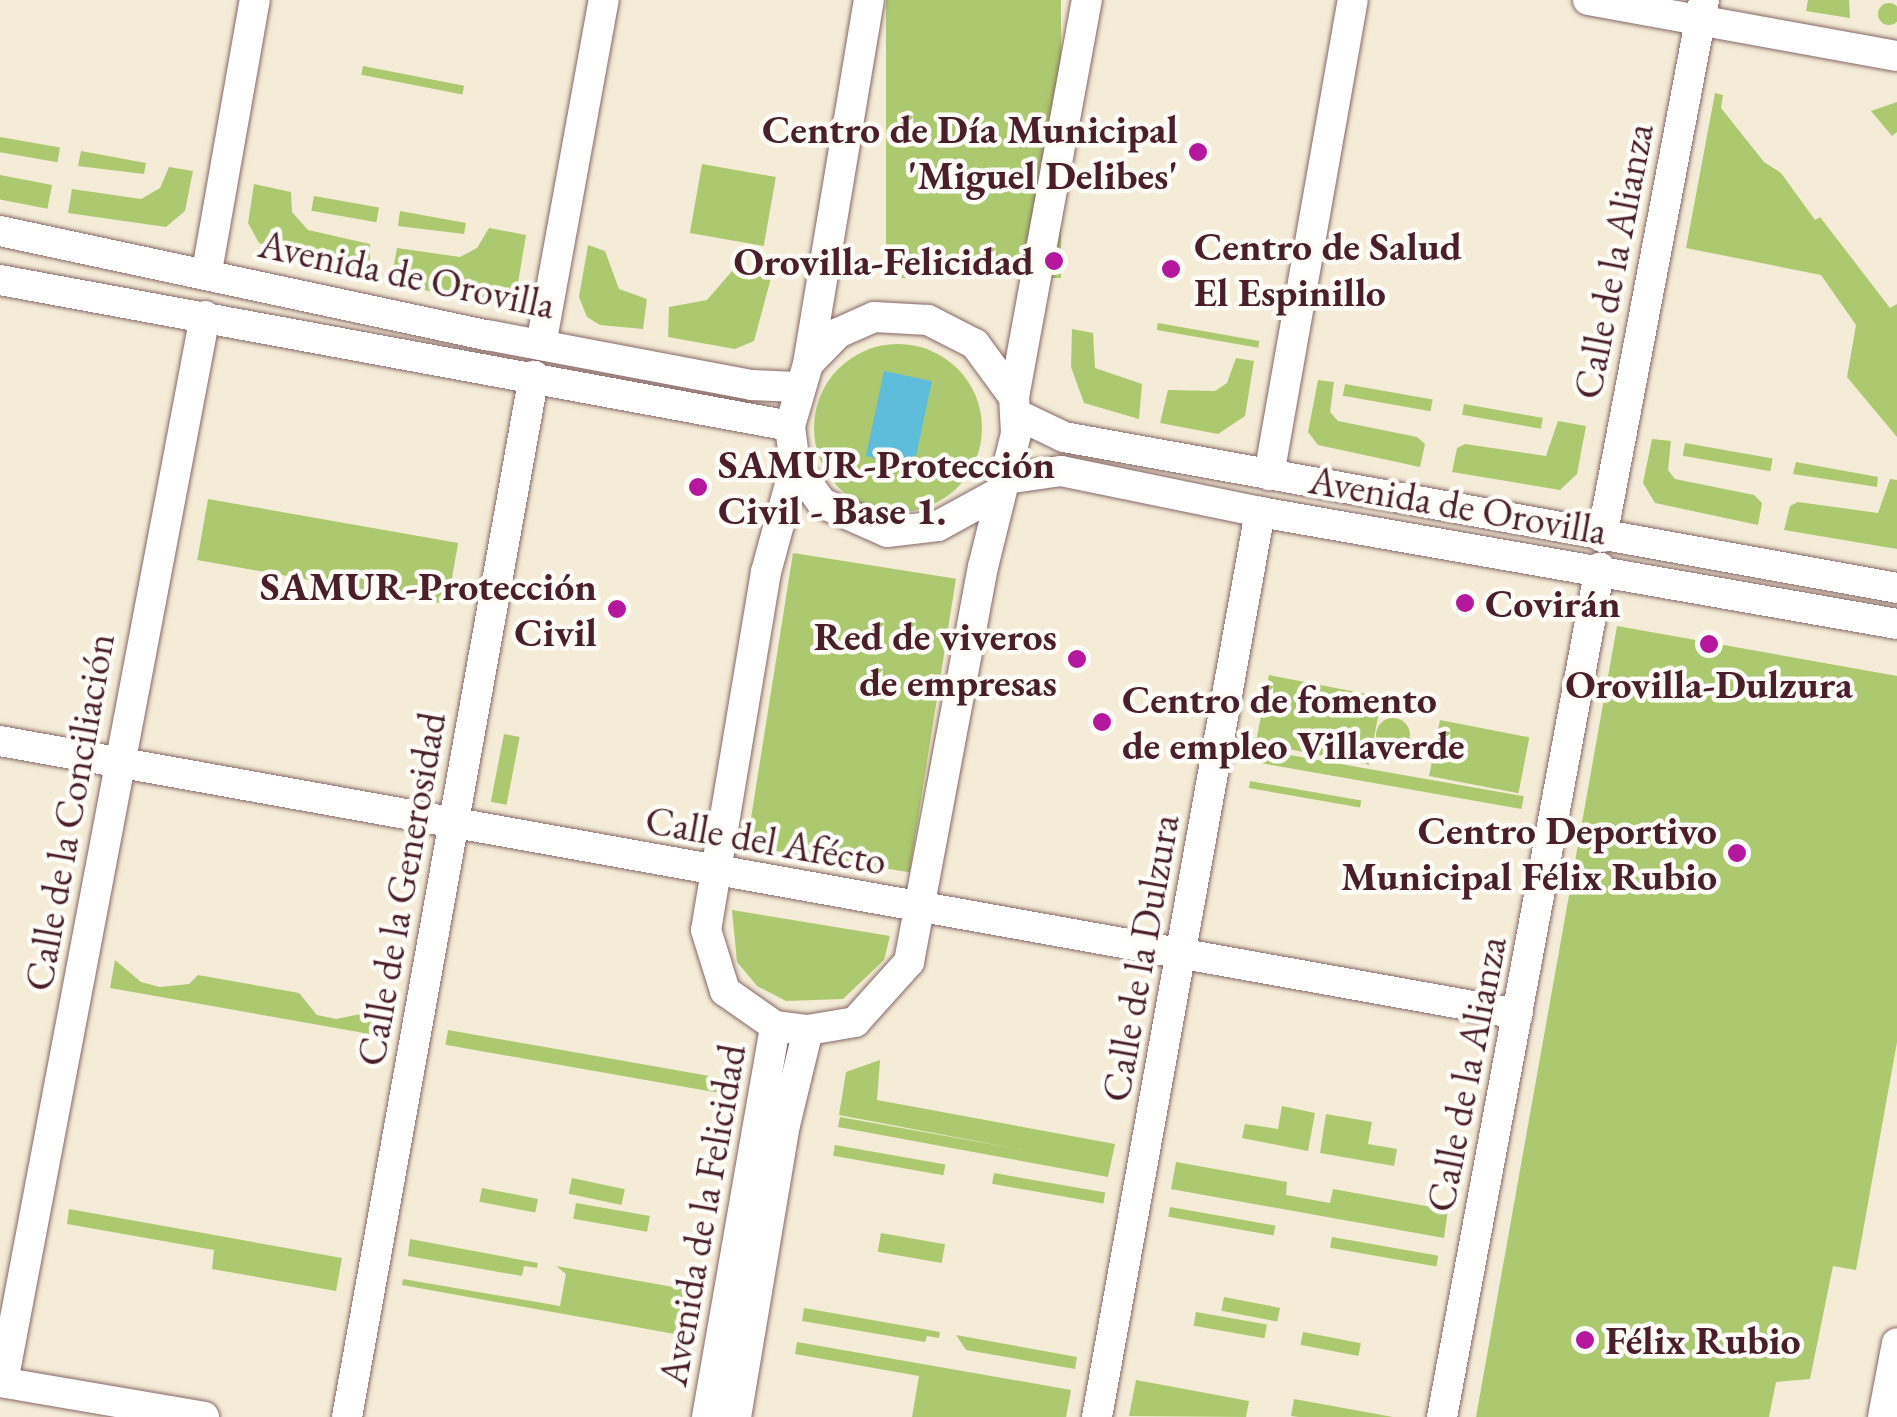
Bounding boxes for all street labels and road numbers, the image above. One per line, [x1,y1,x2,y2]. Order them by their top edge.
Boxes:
street label: Calle de la Alianza [1563,119,1663,403]
street label: Avenida de Orovilla [255,219,559,329]
street label: Avenida de Orovilla [1305,455,1611,555]
street label: Calle de la Conciliación [14,629,124,995]
street label: Calle de la Generosidad [346,708,456,1070]
street label: Calle del Afécto [642,795,890,885]
street label: Calle de la Dulzura [1091,811,1189,1105]
street label: Calle de la Alianza [1416,932,1516,1216]
street label: Avenida de la Felicidad [648,1040,756,1390]

